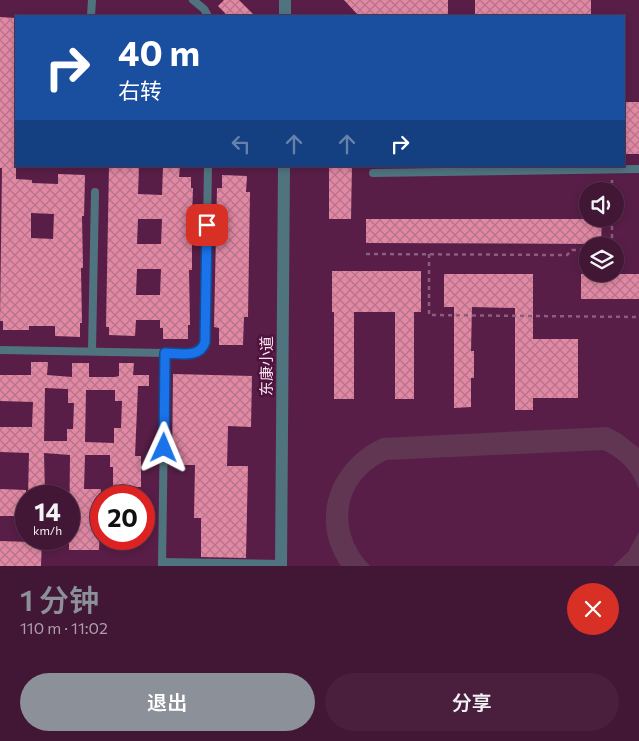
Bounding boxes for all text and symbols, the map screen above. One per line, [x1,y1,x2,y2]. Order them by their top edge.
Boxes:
text: 40 m [118,30,200,73]
icon: right [35,35,100,100]
text: 右转 [118,77,162,104]
icon: left [227,130,255,158]
icon: ahead [280,130,308,158]
icon: ahead [333,130,361,158]
icon: right [386,130,414,158]
map controls [579,182,624,282]
button: sound [579,182,624,227]
pin [186,204,228,246]
icon: arrive [193,211,221,239]
button: layers [579,237,624,282]
street label: 东康小道 [257,336,275,396]
position arrow [137,421,189,473]
speed limit sign: 20 [90,485,155,550]
text: 14 [34,496,61,526]
text: km/h [33,523,62,537]
text: 1 分钟 [20,580,99,617]
button: close [567,583,619,635]
text: 110 m · 11:02 [20,618,108,637]
button: 退出 [20,673,315,731]
button: 分享 [325,673,619,731]

